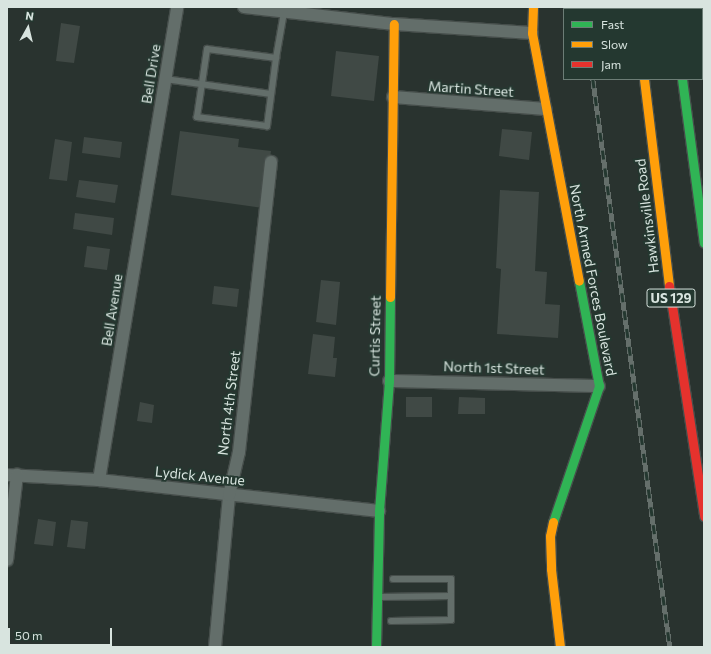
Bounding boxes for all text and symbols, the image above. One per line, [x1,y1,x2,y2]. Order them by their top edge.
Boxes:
north arrow [8,8,48,48]
legend [563,8,703,80]
text: N [25,9,35,23]
text: Fast [601,17,624,31]
text: Slow [601,37,628,51]
street label: Bell Drive [138,43,164,105]
text: Jam [601,57,621,71]
street label: Martin Street [428,78,514,100]
street label: Hawkinsville Road [632,158,662,274]
street label: North Armed Forces Boulevard [566,183,620,377]
street label: Bell Avenue [98,273,126,347]
road number: US 129 [646,287,696,309]
street label: Curtis Street [366,295,384,377]
street label: North 4th Street [214,350,244,456]
street label: North 1st Street [443,358,545,378]
street label: Lydick Avenue [154,463,246,489]
scale bar [10,620,114,646]
text: 50 m [15,628,43,642]

